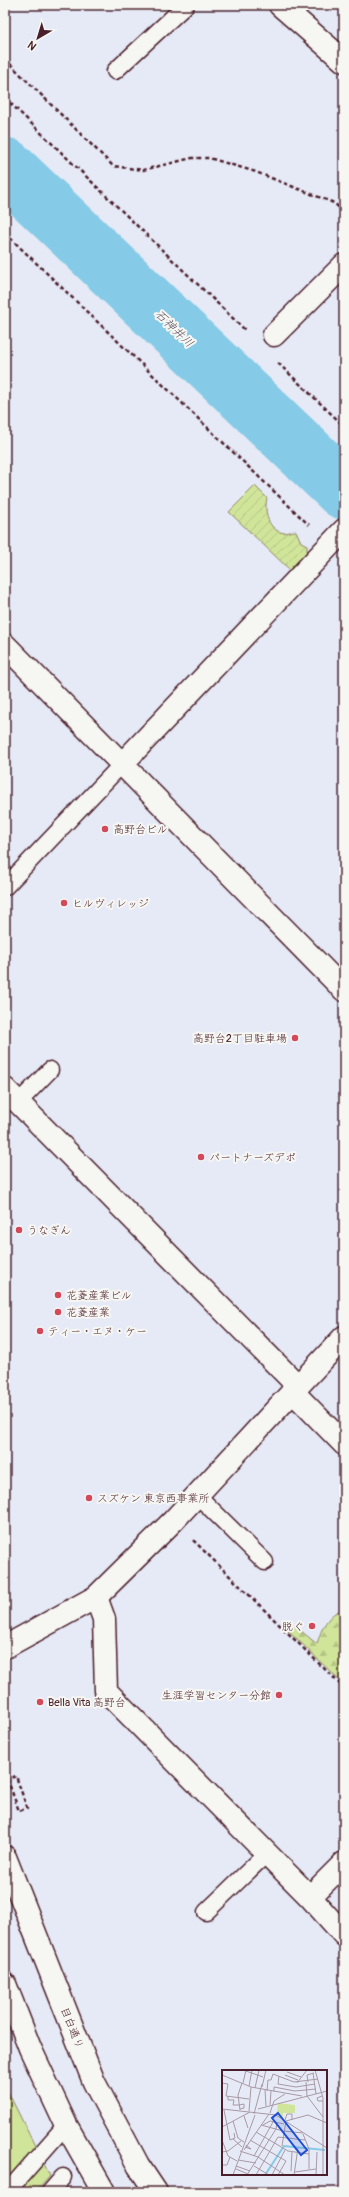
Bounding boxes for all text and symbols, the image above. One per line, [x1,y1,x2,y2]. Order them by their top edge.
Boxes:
north arrow [18,18,58,58]
text: N [25,38,39,53]
water label: 石神井川 [152,307,196,351]
place label: 高野台ビル [113,823,168,836]
marker: 高野台ビル [100,824,110,834]
place label: ヒルヴィレッジ [72,897,149,910]
marker: ヒルヴィレッジ [59,898,69,908]
place label: 高野台2丁目駐車場 [193,1032,287,1045]
marker: 高野台2丁目駐車場 [290,1033,300,1043]
place label: パートナーズデポ [209,1151,296,1164]
marker: パートナーズデポ [196,1152,206,1162]
place label: うなぎん [27,1224,71,1237]
marker: うなぎん [14,1225,24,1235]
place label: 花菱産業ビル [66,1289,132,1302]
marker: 花菱産業ビル [53,1290,63,1300]
place label: 花菱産業 [66,1306,110,1319]
marker: 花菱産業 [53,1307,63,1317]
place label: ティー・エヌ・ケー [48,1325,147,1338]
marker: ティー・エヌ・ケー [35,1326,45,1336]
place label: スズケン 東京西事業所 [97,1492,209,1505]
marker: スズケン 東京西事業所 [84,1493,94,1503]
place label: 脱ぐ [282,1620,304,1633]
marker: 脱ぐ [307,1621,317,1631]
place label: 生涯学習センター分館 [161,1689,271,1702]
marker: 生涯学習センター分館 [274,1690,284,1700]
place label: Bella Vita 高野台 [48,1696,126,1709]
marker: Bella Vita 高野台 [35,1697,45,1707]
street label: 目白通り [58,2005,86,2051]
inset map [222,2070,327,2175]

